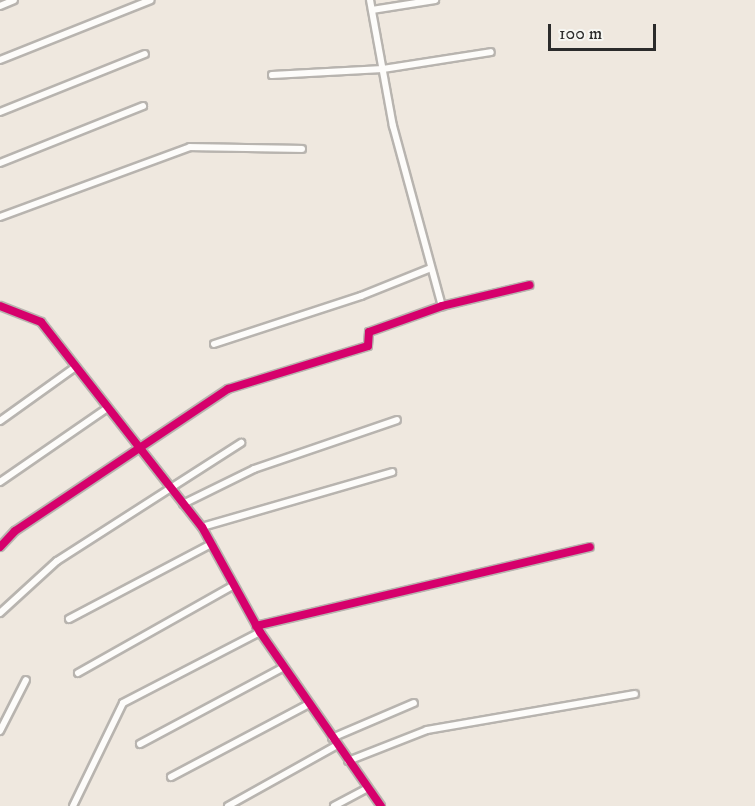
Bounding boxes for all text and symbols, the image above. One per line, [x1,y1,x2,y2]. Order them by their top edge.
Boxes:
scale bar [551,12,659,50]
text: 100 m [559,23,602,45]

